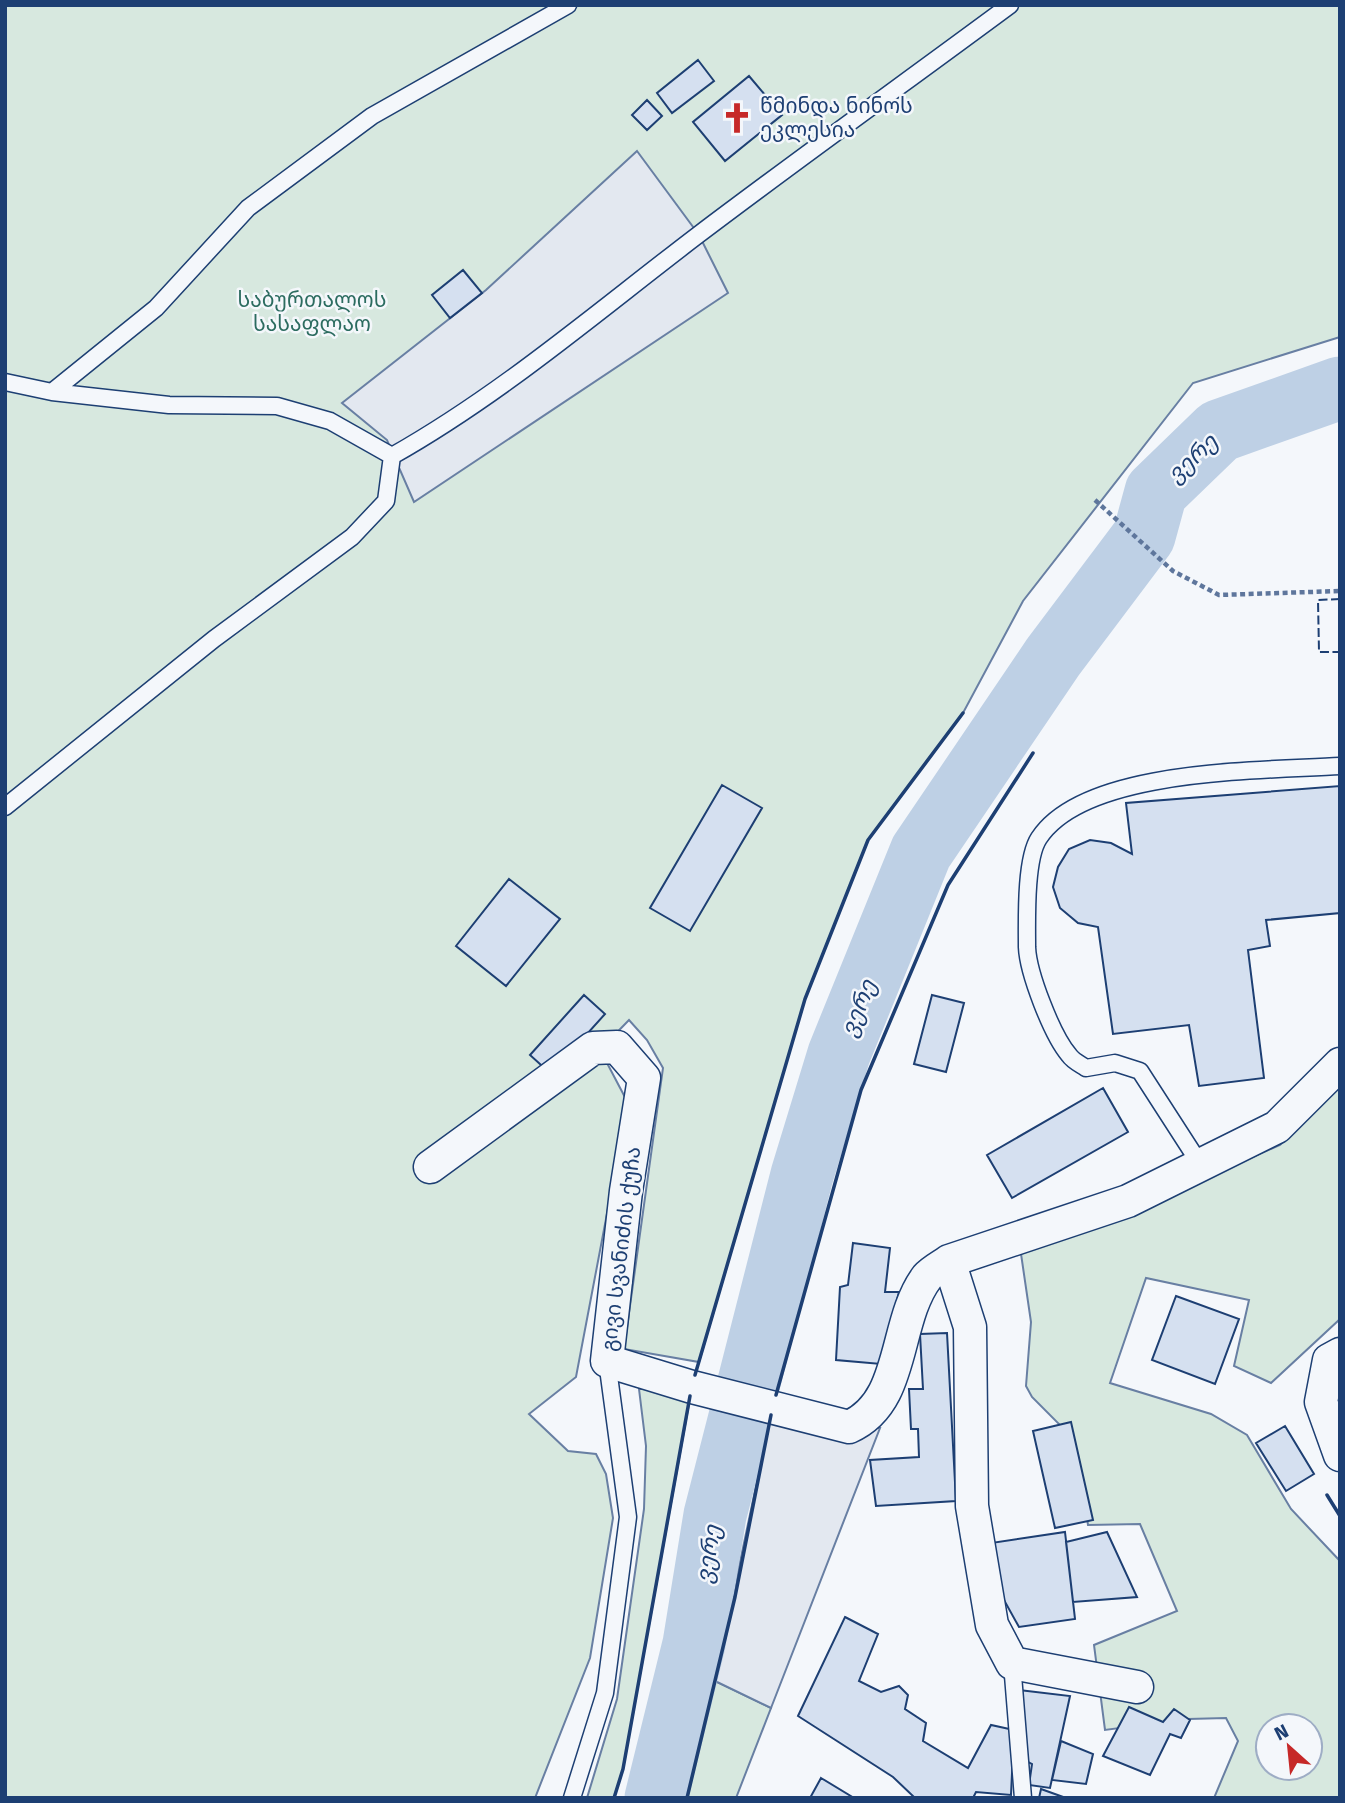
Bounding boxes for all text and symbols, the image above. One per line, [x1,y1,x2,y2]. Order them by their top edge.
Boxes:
place label: წმინდა ნინოს ეკლესია [760,93,913,143]
church icon: წმინდა ნინოს ეკლესია [720,101,754,135]
park label: საბურთალოს სასაფლაო [238,287,386,337]
water label: ვერე [1161,427,1224,488]
water label: ვერე [834,974,883,1040]
street label: გივი სვანიძის ქუჩა [596,1145,646,1353]
water label: ვერე [690,1521,727,1585]
north arrow [1254,1712,1324,1782]
text: N [1271,1719,1292,1745]

